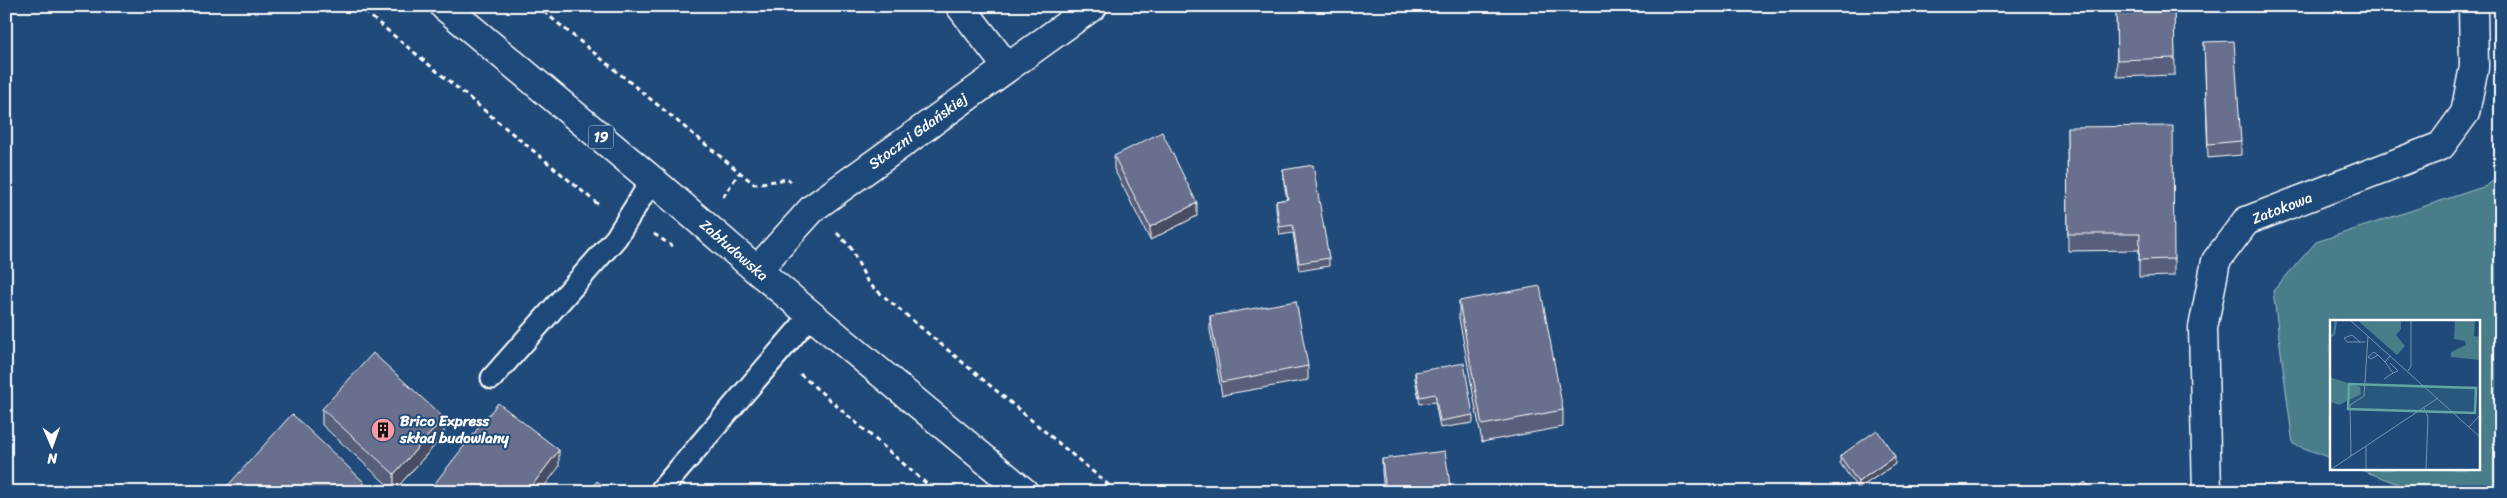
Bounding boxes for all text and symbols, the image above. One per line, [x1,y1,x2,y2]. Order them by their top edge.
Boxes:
street label: Stoczni Gdańskiej [863,86,973,176]
road number: 19 [588,125,614,148]
street label: Zatokowa [2248,184,2317,231]
street label: Zabłudowska [693,212,775,288]
inset map [2330,320,2480,470]
place label: Brico Express skład budowlany [399,408,509,451]
building icon: Brico Express skład budowlany [370,417,396,443]
north arrow [28,420,78,470]
text: N [47,446,59,471]

